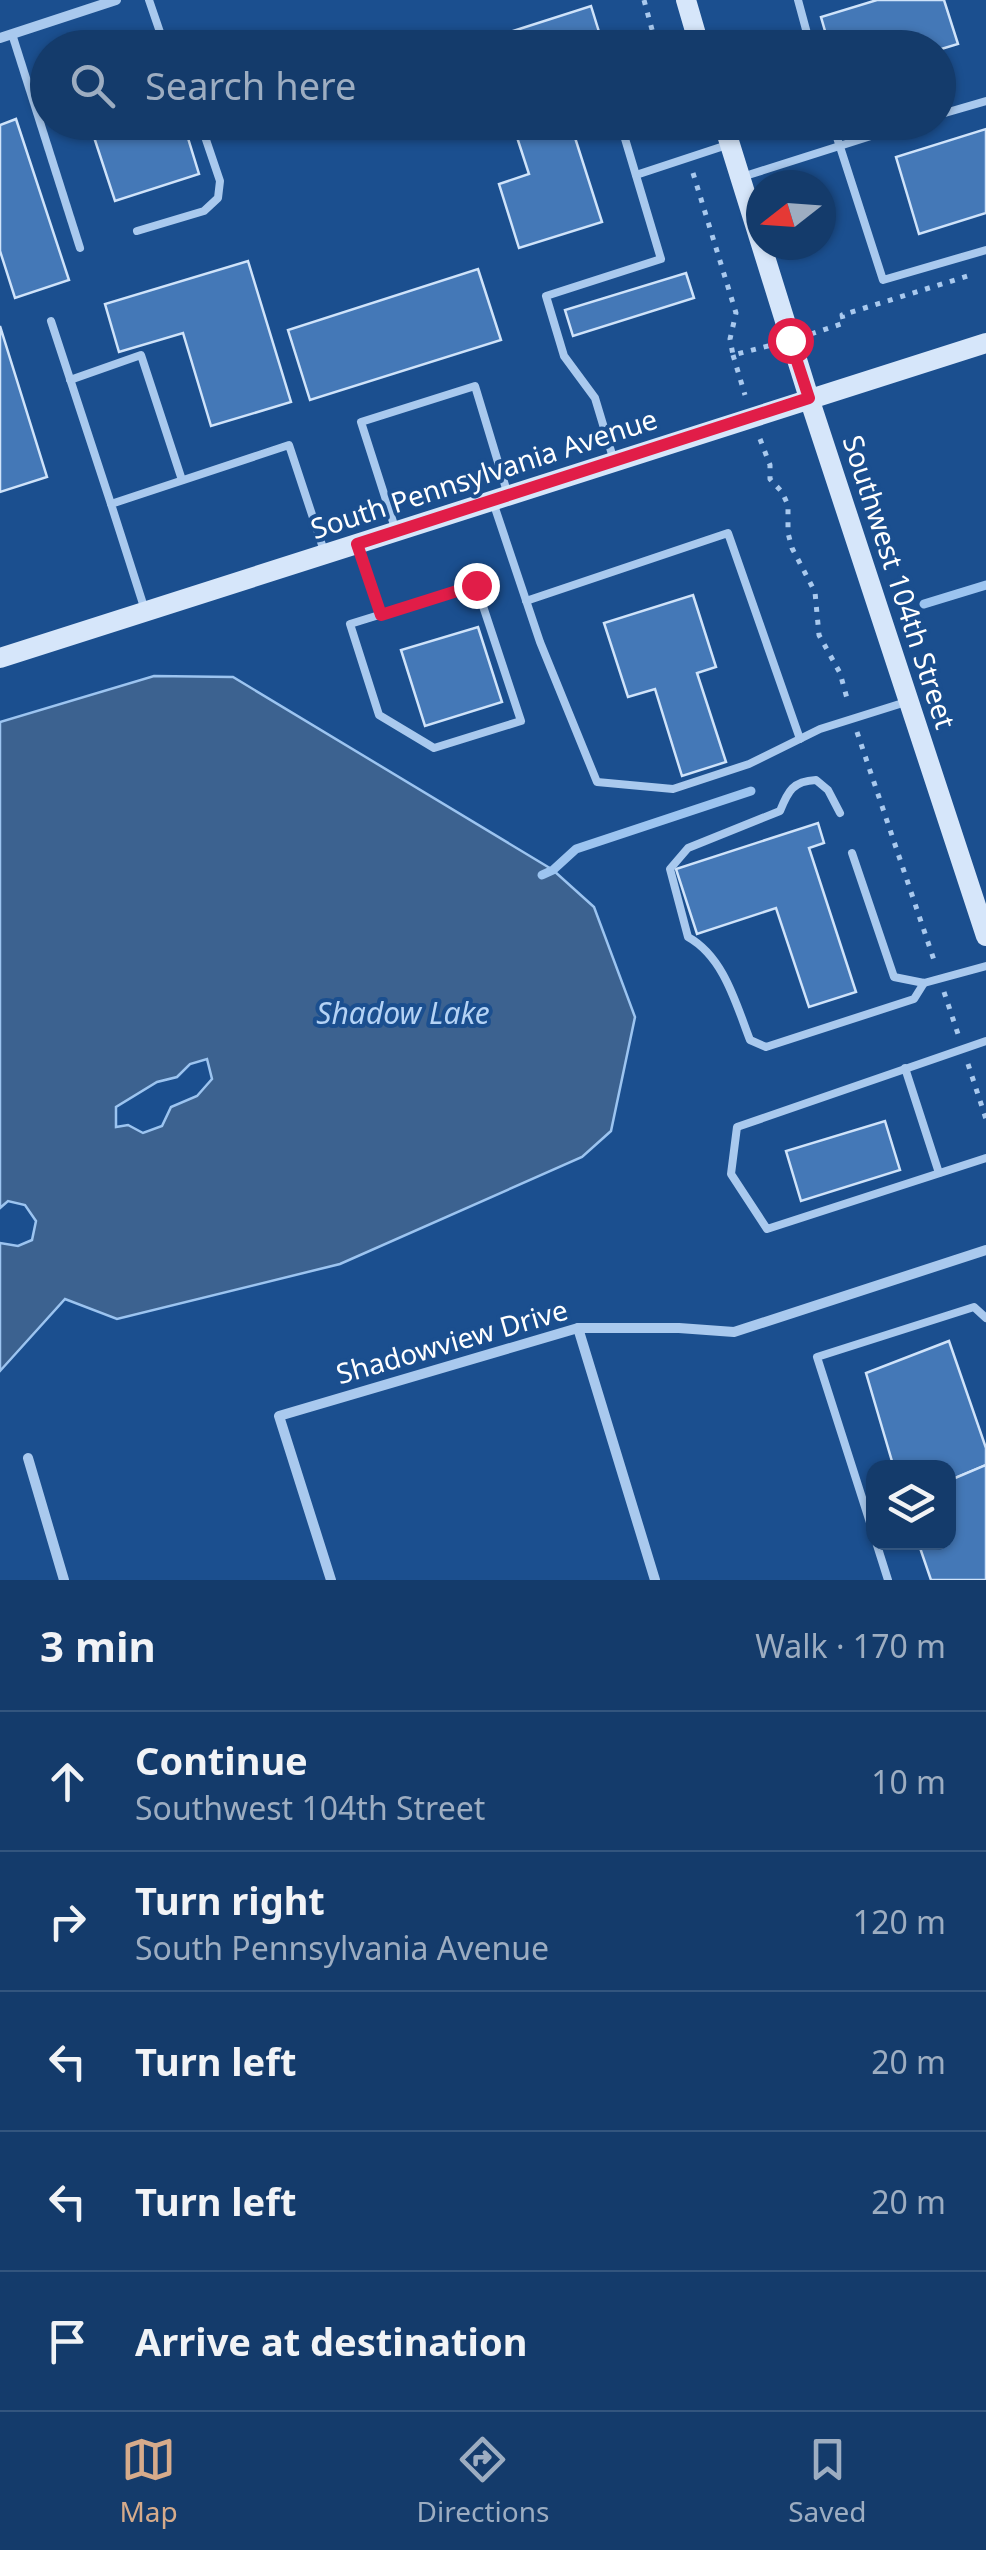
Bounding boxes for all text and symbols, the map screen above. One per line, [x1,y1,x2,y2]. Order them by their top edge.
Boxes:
search box [30,30,956,140]
icon: search [65,58,120,113]
text: Search here [145,59,356,111]
north arrow [746,170,836,260]
route start [768,318,814,364]
street label: South Pennsylvania Avenue [306,399,662,547]
street label: Southwest 104th Street [835,430,965,733]
route end [454,563,500,609]
water label: Shadow Lake [316,992,490,1033]
street label: Shadowview Drive [332,1290,572,1392]
map controls [866,1460,956,1550]
button: layers [866,1460,956,1550]
text: 3 min [40,1617,156,1674]
text: Walk · 170 m [755,1624,946,1667]
text: Continue [135,1734,308,1786]
icon: ahead [40,1754,95,1809]
text: 10 m [871,1760,946,1803]
text: Southwest 104th Street [135,1786,485,1829]
text: Turn right [135,1874,325,1926]
icon: right [40,1894,95,1949]
text: 120 m [853,1900,946,1943]
text: South Pennsylvania Avenue [135,1926,549,1969]
icon: left [40,2034,95,2089]
text: Turn left [135,2035,297,2087]
text: 20 m [871,2040,946,2083]
icon: left [40,2174,95,2229]
text: Turn left [135,2175,297,2227]
text: 20 m [871,2180,946,2223]
icon: arrive [40,2314,95,2369]
text: Arrive at destination [135,2315,527,2367]
tab: Map [119,2432,178,2530]
tab: Directions [417,2432,549,2530]
tab: Saved [788,2432,867,2530]

